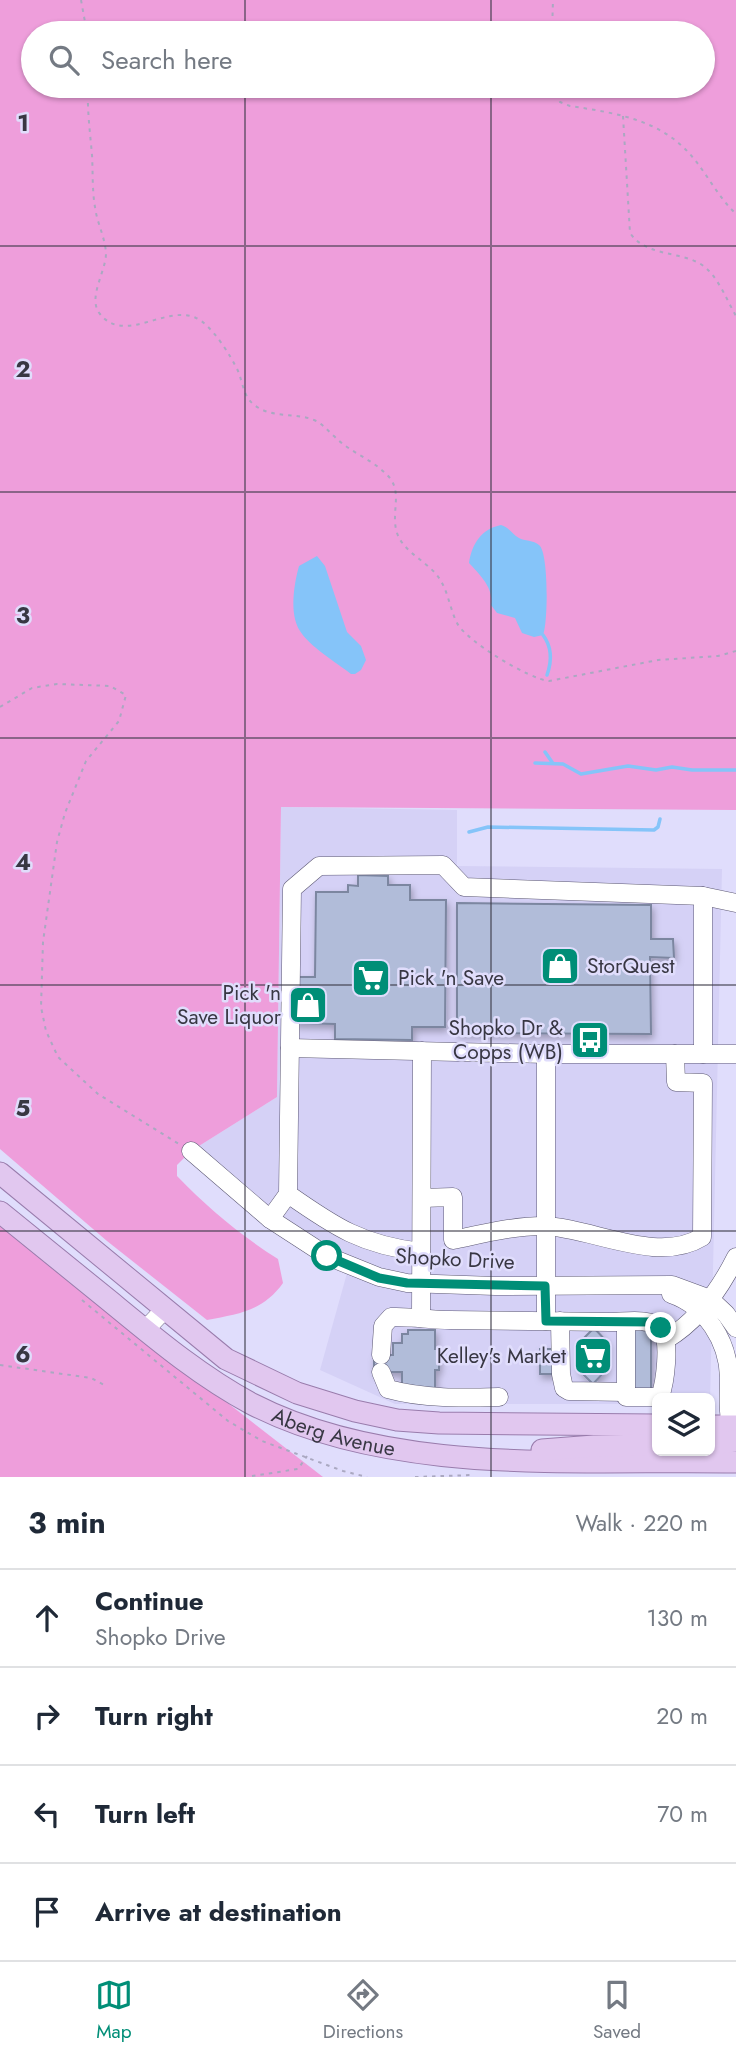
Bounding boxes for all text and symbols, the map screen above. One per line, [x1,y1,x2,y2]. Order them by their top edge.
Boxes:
search box [21,21,715,98]
icon: search [45,41,83,79]
text: Search here [101,41,233,79]
text: 1 [17,106,29,140]
text: 2 [15,352,31,386]
text: 3 [16,598,30,632]
text: 4 [15,845,31,879]
shop icon: StorQuest [539,945,581,987]
place label: StorQuest [587,951,674,981]
supermarket icon: Pick 'n Save [350,957,392,999]
place label: Pick 'n Save [398,963,504,993]
place label: Pick 'n Save Liquor [177,978,282,1032]
shop icon: Pick 'n Save Liquor [287,984,329,1026]
place label: Shopko Dr & Copps (WB) [448,1013,563,1067]
bus stop icon: Shopko Dr & Copps (WB) [569,1019,611,1061]
text: 5 [16,1091,30,1125]
route start [311,1240,342,1271]
street label: Shopko Drive [395,1241,516,1277]
route end [645,1312,676,1343]
supermarket icon: Kelley's Market [572,1335,614,1377]
text: 6 [15,1337,31,1371]
place label: Kelley's Market [437,1341,566,1371]
map controls [652,1393,715,1456]
button: layers [652,1393,715,1456]
street label: Aberg Avenue [267,1400,398,1464]
text: 3 min [28,1501,106,1544]
text: Walk · 220 m [576,1506,708,1540]
text: Continue [95,1582,204,1620]
icon: ahead [28,1599,66,1637]
text: 130 m [646,1601,708,1635]
text: Shopko Drive [95,1620,226,1654]
icon: right [28,1697,66,1735]
text: Turn right [95,1697,213,1735]
text: 20 m [656,1699,708,1733]
icon: left [28,1795,66,1833]
text: Turn left [95,1795,195,1833]
text: 70 m [657,1797,708,1831]
icon: arrive [28,1893,66,1931]
text: Arrive at destination [95,1893,342,1931]
tab: Map [95,1976,133,2045]
tab: Directions [323,1976,403,2045]
tab: Saved [593,1976,641,2045]

